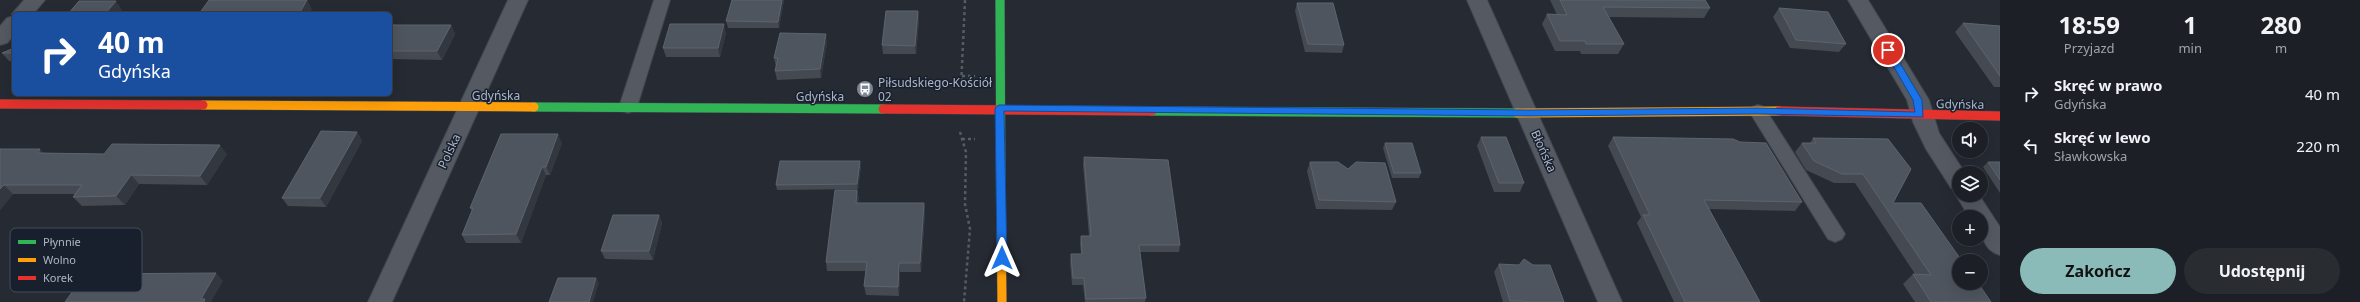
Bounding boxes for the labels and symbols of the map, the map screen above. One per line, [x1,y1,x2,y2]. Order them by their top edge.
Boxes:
pin [1871,33,1905,67]
place label: Piłsudskiego-Kościół 02 [878,74,993,105]
bus stop icon: Piłsudskiego-Kościół 02 [855,79,875,99]
street label: Gdyńska [472,87,520,104]
street label: Gdyńska [796,88,844,105]
street label: Gdyńska [1936,95,1984,113]
street label: Błońska [1527,127,1561,175]
street label: Polska [434,131,464,171]
legend [10,228,142,292]
text: Płynnie [43,234,81,249]
position arrow [981,237,1023,279]
text: Wolno [43,252,76,267]
text: Korek [43,270,73,285]

